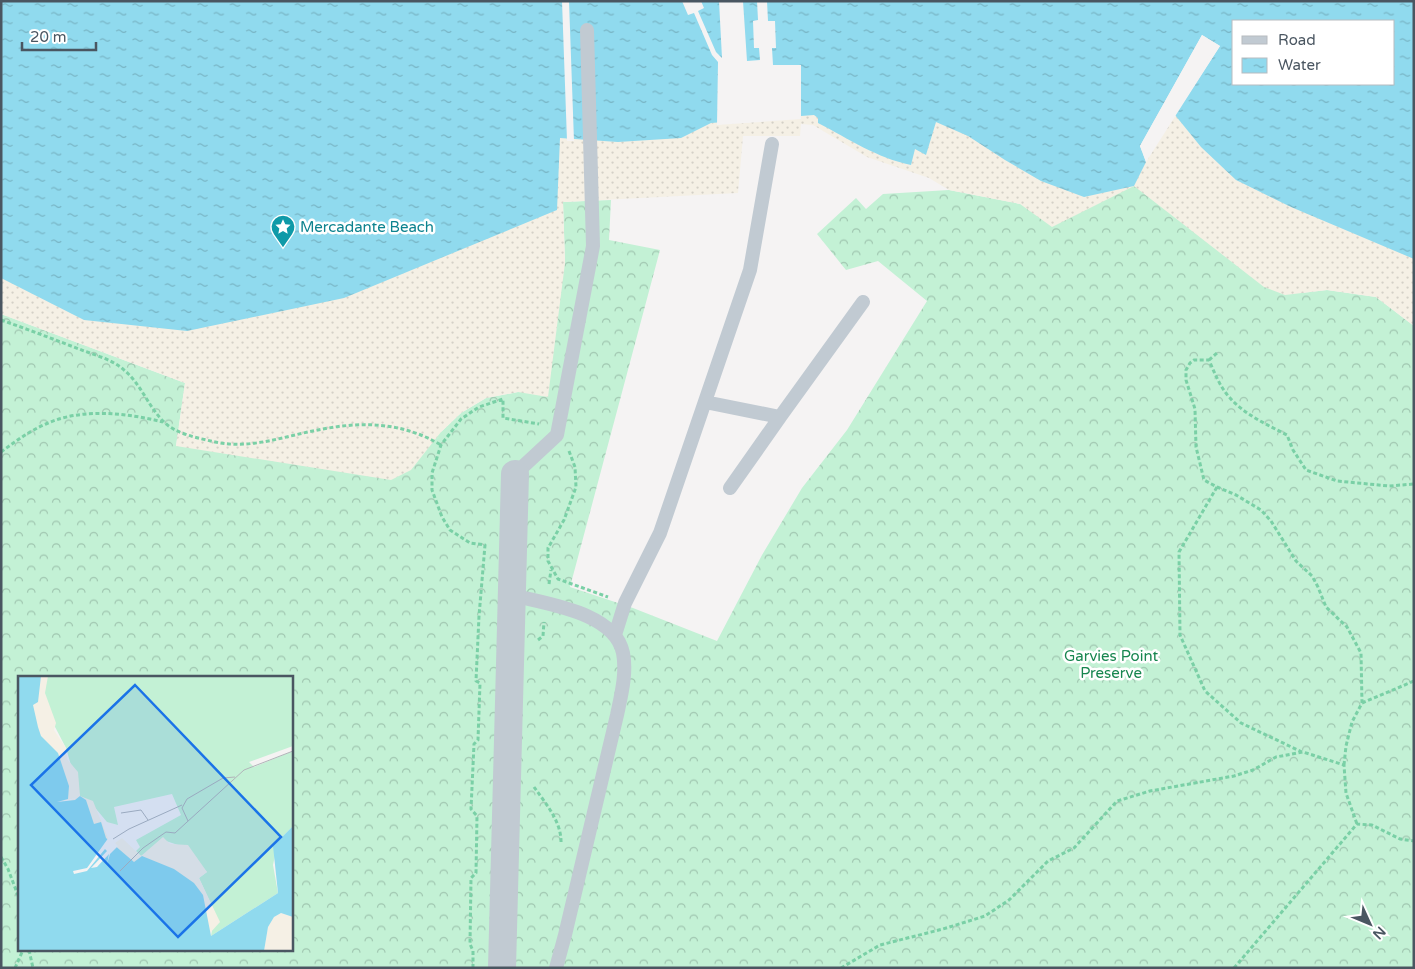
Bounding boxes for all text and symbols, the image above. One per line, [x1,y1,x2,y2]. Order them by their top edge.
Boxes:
scale bar [22,20,96,52]
legend [1232,20,1395,85]
text: 20 m [30,28,67,46]
text: Road [1278,31,1316,49]
text: Water [1278,56,1321,74]
place icon: Mercadante Beach [270,214,296,248]
place label: Mercadante Beach [300,218,434,236]
park label: Garvies Point Preserve [1064,647,1158,682]
inset map [18,676,292,952]
north arrow [1345,899,1395,949]
text: N [1369,923,1389,943]

